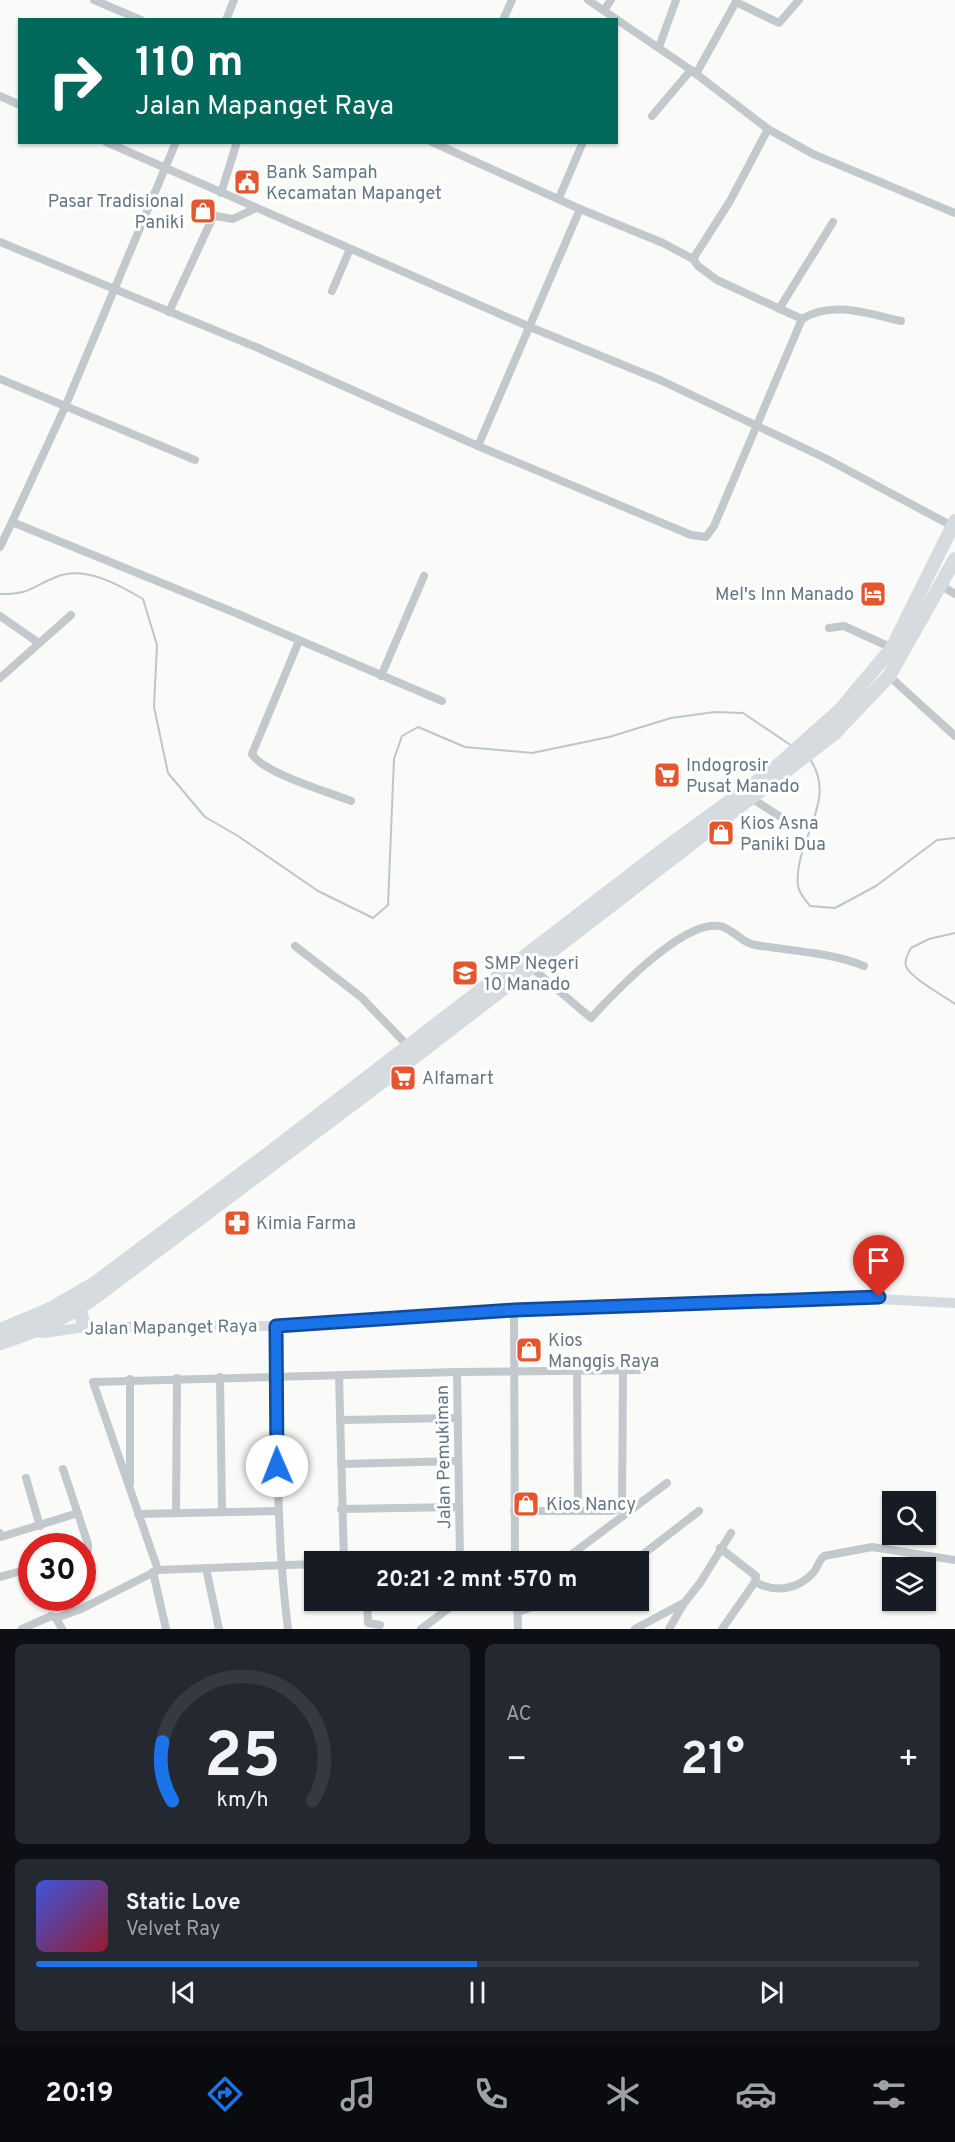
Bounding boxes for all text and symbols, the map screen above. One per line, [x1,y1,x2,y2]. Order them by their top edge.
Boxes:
text: 110 m [135,38,244,91]
icon: right [36,42,114,120]
text: Jalan Mapanget Raya [135,90,394,124]
place label: Bank Sampah Kecamatan Mapanget [266,162,442,206]
public building icon: Bank Sampah Kecamatan Mapanget [232,167,262,197]
place label: Pasar Tradisional Paniki [48,191,184,235]
shop icon: Pasar Tradisional Paniki [188,196,218,226]
hotel icon: Mel's Inn Manado [858,579,888,609]
place label: Mel's Inn Manado [715,584,854,607]
place label: Indogrosir Pusat Manado [686,755,799,799]
supermarket icon: Indogrosir Pusat Manado [652,760,682,790]
place label: Kios Asna Paniki Dua [740,813,826,857]
shop icon: Kios Asna Paniki Dua [706,818,736,848]
place label: SMP Negeri 10 Manado [484,953,579,997]
school or university icon: SMP Negeri 10 Manado [450,958,480,988]
supermarket icon: Alfamart [388,1063,418,1093]
place label: Alfamart [422,1068,494,1091]
pharmacy icon: Kimia Farma [222,1208,252,1238]
place label: Kimia Farma [256,1213,356,1236]
pin [853,1235,904,1297]
icon: arrive [862,1244,895,1277]
street label: Jalan Mapanget Raya [84,1315,258,1342]
place label: Kios Manggis Raya [548,1330,659,1374]
shop icon: Kios Manggis Raya [514,1335,544,1365]
street label: Jalan Pemukiman [432,1385,457,1529]
position arrow [245,1434,309,1498]
shop icon: Kios Nancy [511,1489,541,1519]
map controls [882,1491,936,1611]
button: search [882,1491,936,1545]
place label: Kios Nancy [546,1494,636,1517]
speed limit sign: 30 [18,1533,96,1611]
button: layers [882,1557,936,1611]
text: 20:21 · 2 mnt · 570 m [376,1567,577,1594]
text: AC [506,1702,532,1728]
text: 25 [204,1720,281,1799]
text: 21° [680,1733,745,1790]
text: − [506,1740,527,1782]
text: + [898,1740,919,1782]
text: km/h [216,1787,269,1814]
text: Static Love [126,1890,240,1917]
text: Velvet Ray [126,1917,220,1943]
icon: previous [167,1976,200,2009]
icon: pause [461,1976,494,2009]
icon: next [755,1976,788,2009]
icon: directions [204,2073,246,2115]
icon: music [337,2073,379,2115]
icon: phone [470,2073,512,2115]
icon: climate [602,2073,644,2115]
icon: car [735,2073,777,2115]
icon: filters [868,2073,910,2115]
text: 20:19 [45,2077,114,2111]

